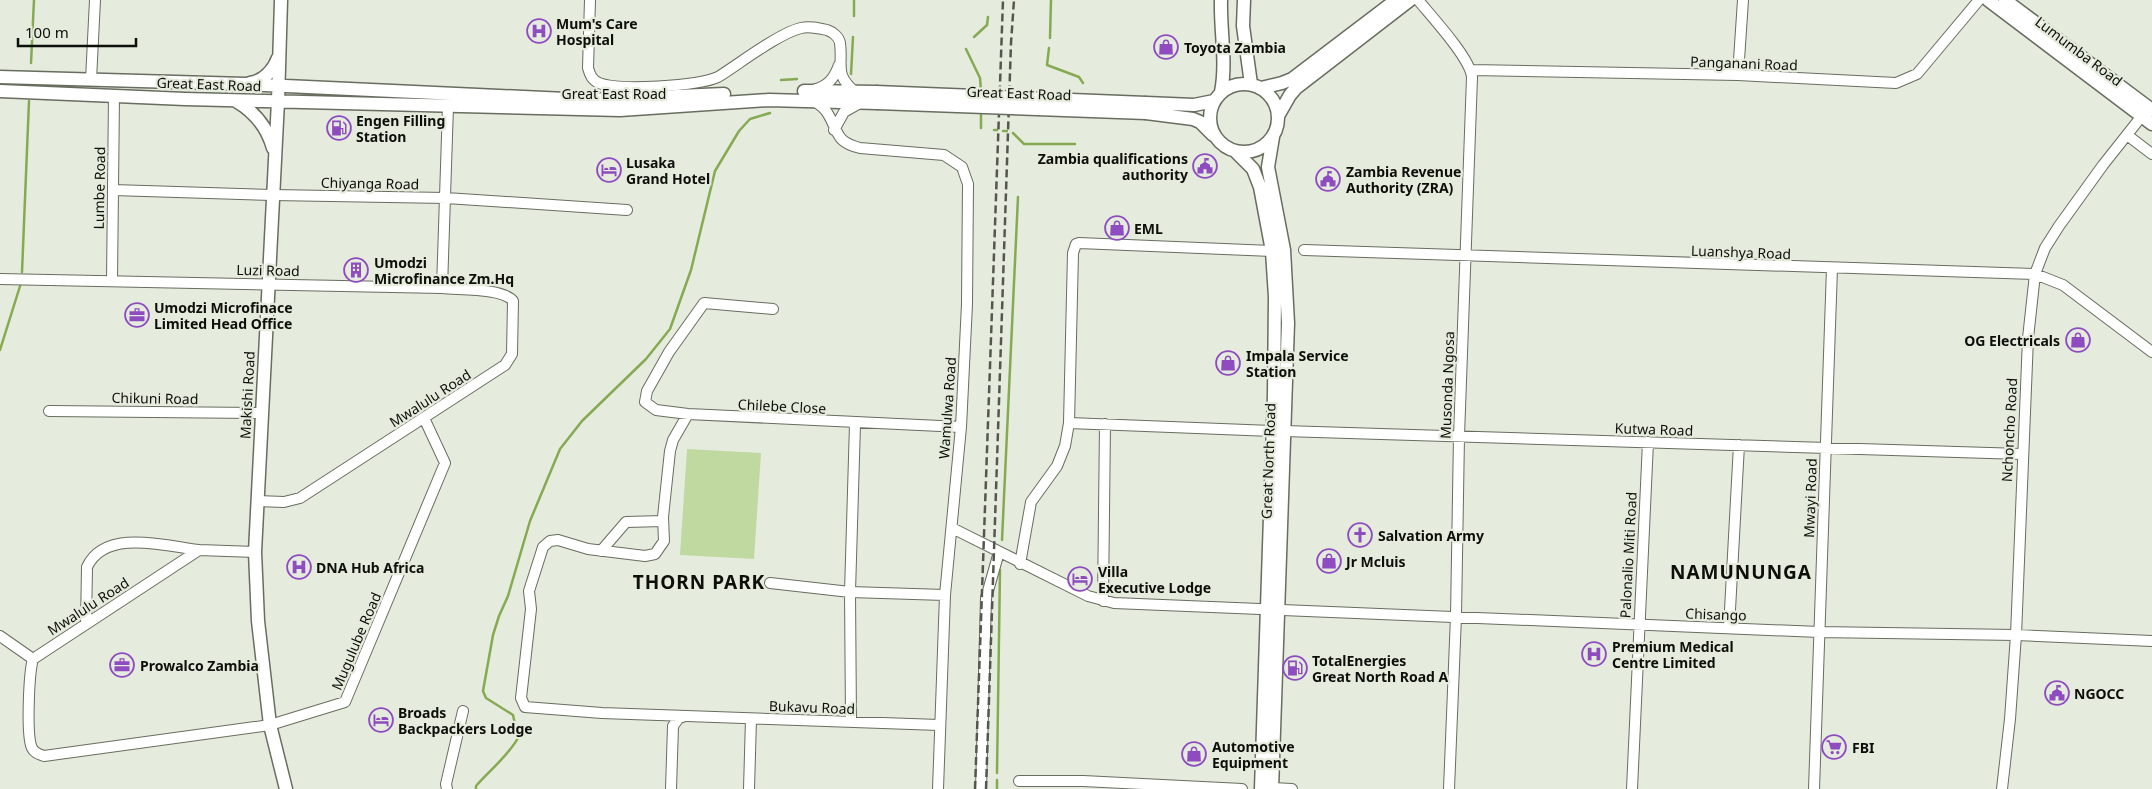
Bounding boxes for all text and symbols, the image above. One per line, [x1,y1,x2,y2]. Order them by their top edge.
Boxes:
street label: Lumumba Road [2032,12,2126,90]
place label: Mum's Care Hospital [556,14,638,49]
scale bar [18,15,135,47]
hospital icon: Mum's Care Hospital [526,18,552,44]
text: 100 m [25,22,69,42]
shop icon: Toyota Zambia [1153,34,1179,60]
place label: Toyota Zambia [1184,38,1286,57]
street label: Panganani Road [1690,52,1798,74]
street label: Great East Road [156,73,262,95]
street label: Great East Road [966,82,1072,104]
street label: Great East Road [562,84,666,103]
place label: Engen Filling Station [356,111,445,146]
fuel station icon: Engen Filling Station [326,115,352,141]
street label: Lumbe Road [89,146,109,230]
place label: Zambia qualifications authority [1038,149,1188,184]
place label: Lusaka Grand Hotel [626,153,710,188]
public building icon: Zambia qualifications authority [1192,153,1218,179]
hotel icon: Lusaka Grand Hotel [596,157,622,183]
place label: Zambia Revenue Authority (ZRA) [1346,162,1461,197]
public building icon: Zambia Revenue Authority (ZRA) [1315,166,1341,192]
street label: Chiyanga Road [321,173,419,193]
shop icon: EML [1104,215,1130,241]
place label: EML [1134,219,1163,238]
street label: Luanshya Road [1691,241,1791,263]
place label: Umodzi Microfinance Zm.Hq [374,253,514,288]
building icon: Umodzi Microfinance Zm.Hq [343,257,369,283]
street label: Luzi Road [236,260,300,280]
place label: Umodzi Microfinace Limited Head Office [154,298,293,333]
office icon: Umodzi Microfinace Limited Head Office [124,302,150,328]
shop icon: OG Electricals [2065,327,2091,353]
street label: Musonda Ngosa [1436,331,1458,439]
place label: OG Electricals [1964,331,2060,350]
place label: Impala Service Station [1246,346,1349,381]
shop icon: Impala Service Station [1215,350,1241,376]
street label: Makishi Road [235,351,259,439]
street label: Wamulwa Road [934,356,960,460]
street label: Mwalulu Road [386,365,474,431]
street label: Nchoncho Road [1997,377,2021,483]
street label: Chikuni Road [111,388,199,408]
street label: Chilebe Close [737,394,827,418]
street label: Great North Road [1256,403,1280,519]
street label: Kutwa Road [1614,418,1694,440]
street label: Mwayi Road [1799,458,1821,538]
street label: Palonalio Miti Road [1615,491,1641,619]
church icon: Salvation Army [1347,522,1373,548]
place label: Salvation Army [1378,526,1484,545]
shop icon: Jr Mcluis [1316,548,1342,574]
place label: Jr Mcluis [1344,552,1405,571]
hospital icon: DNA Hub Africa [286,554,312,580]
place label: DNA Hub Africa [316,558,424,577]
district label: NAMUNUNGA [1670,559,1812,585]
place label: Villa Executive Lodge [1098,562,1211,597]
hotel icon: Villa Executive Lodge [1067,566,1093,592]
district label: THORN PARK [633,569,765,595]
street label: Mwalulu Road [44,573,132,639]
street label: Mugulube Road [327,589,385,693]
street label: Chisango [1685,603,1747,625]
place label: Premium Medical Centre Limited [1612,637,1734,672]
hospital icon: Premium Medical Centre Limited [1581,641,1607,667]
place label: TotalEnergies Great North Road A [1312,651,1449,686]
office icon: Prowalco Zambia [109,652,135,678]
fuel station icon: TotalEnergies Great North Road A [1282,655,1308,681]
place label: Prowalco Zambia [140,656,259,675]
public building icon: NGOCC [2044,680,2070,706]
place label: NGOCC [2074,684,2124,703]
street label: Bukavu Road [769,696,855,718]
place label: Broads Backpackers Lodge [398,703,533,738]
hotel icon: Broads Backpackers Lodge [368,707,394,733]
supermarket icon: FBI [1821,734,1847,760]
place label: Automotive Equipment [1212,737,1295,772]
place label: FBI [1852,738,1874,757]
shop icon: Automotive Equipment [1181,741,1207,767]

